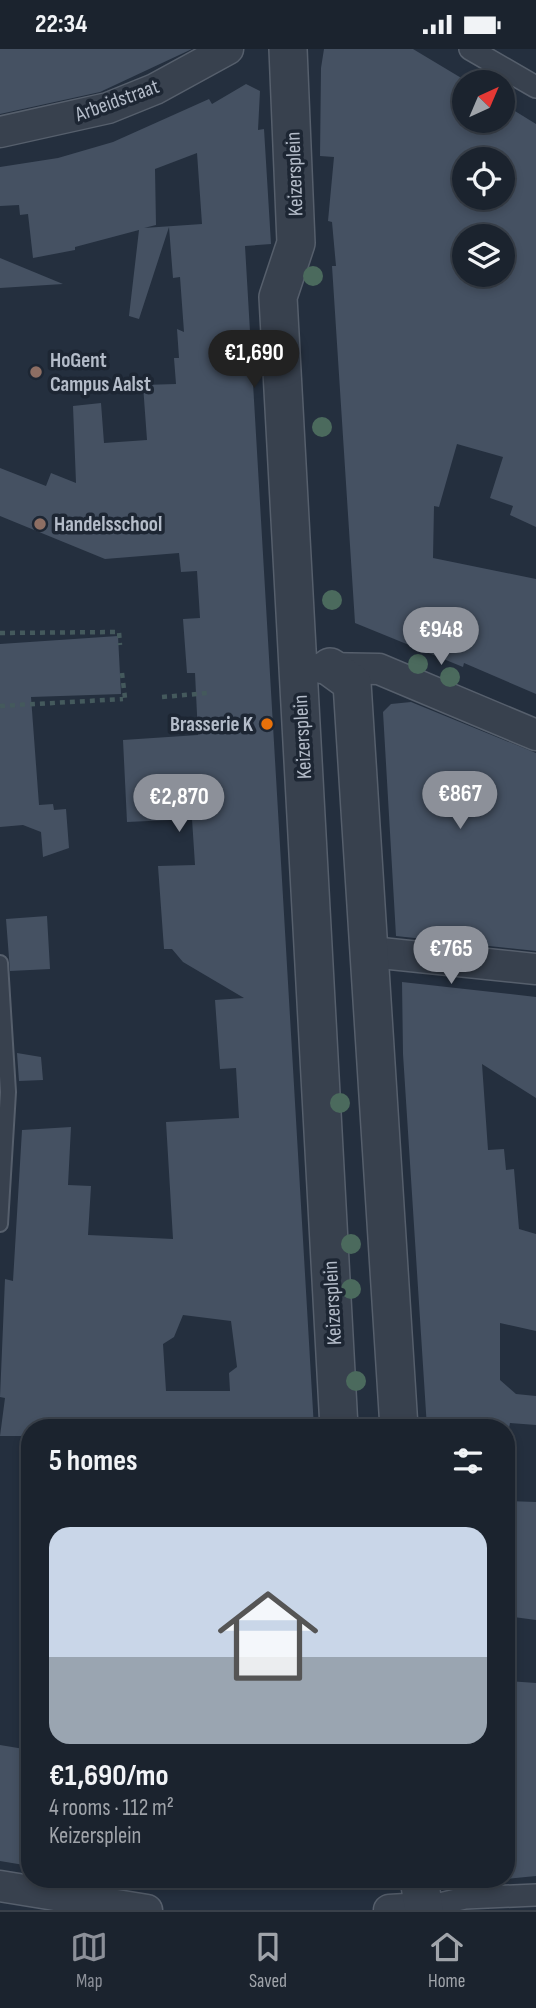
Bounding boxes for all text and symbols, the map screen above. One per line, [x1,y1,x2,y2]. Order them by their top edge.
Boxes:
text: 22:34 [35,9,87,40]
north arrow [452,70,514,133]
map controls [452,70,515,287]
street label: Arbeidstraat [71,74,163,128]
street label: Keizersplein [281,131,308,217]
button: locate [452,147,515,210]
button: layers [452,224,515,287]
pin: €1,690 [197,331,311,390]
text: €1,690 [224,339,284,367]
place label: HoGent Campus Aalst [50,348,151,397]
marker: HoGent Campus Aalst [28,364,44,380]
place label: Handelsschool [54,512,162,537]
marker: Handelsschool [32,516,48,532]
pin: €948 [400,607,482,667]
text: €948 [419,616,463,644]
street label: Keizersplein [288,694,317,780]
place label: Brasserie K [170,712,254,737]
marker: Brasserie K [259,716,275,732]
pin: €867 [419,771,501,831]
pin: €2,870 [122,775,236,834]
text: €867 [438,780,482,808]
text: €2,870 [149,783,209,811]
pin: €765 [410,927,492,986]
text: €765 [429,935,473,963]
street label: Keizersplein [318,1260,347,1346]
icon: filters [449,1442,487,1480]
text: 5 homes [49,1443,138,1479]
icon: home [205,1573,331,1699]
text: €1,690/mo [49,1758,168,1794]
text: 4 rooms · 112 m² [49,1794,174,1822]
text: Keizersplein [49,1822,141,1850]
tab: Map [70,1928,108,1993]
tab: Saved [249,1928,287,1993]
tab: Home [428,1928,466,1993]

